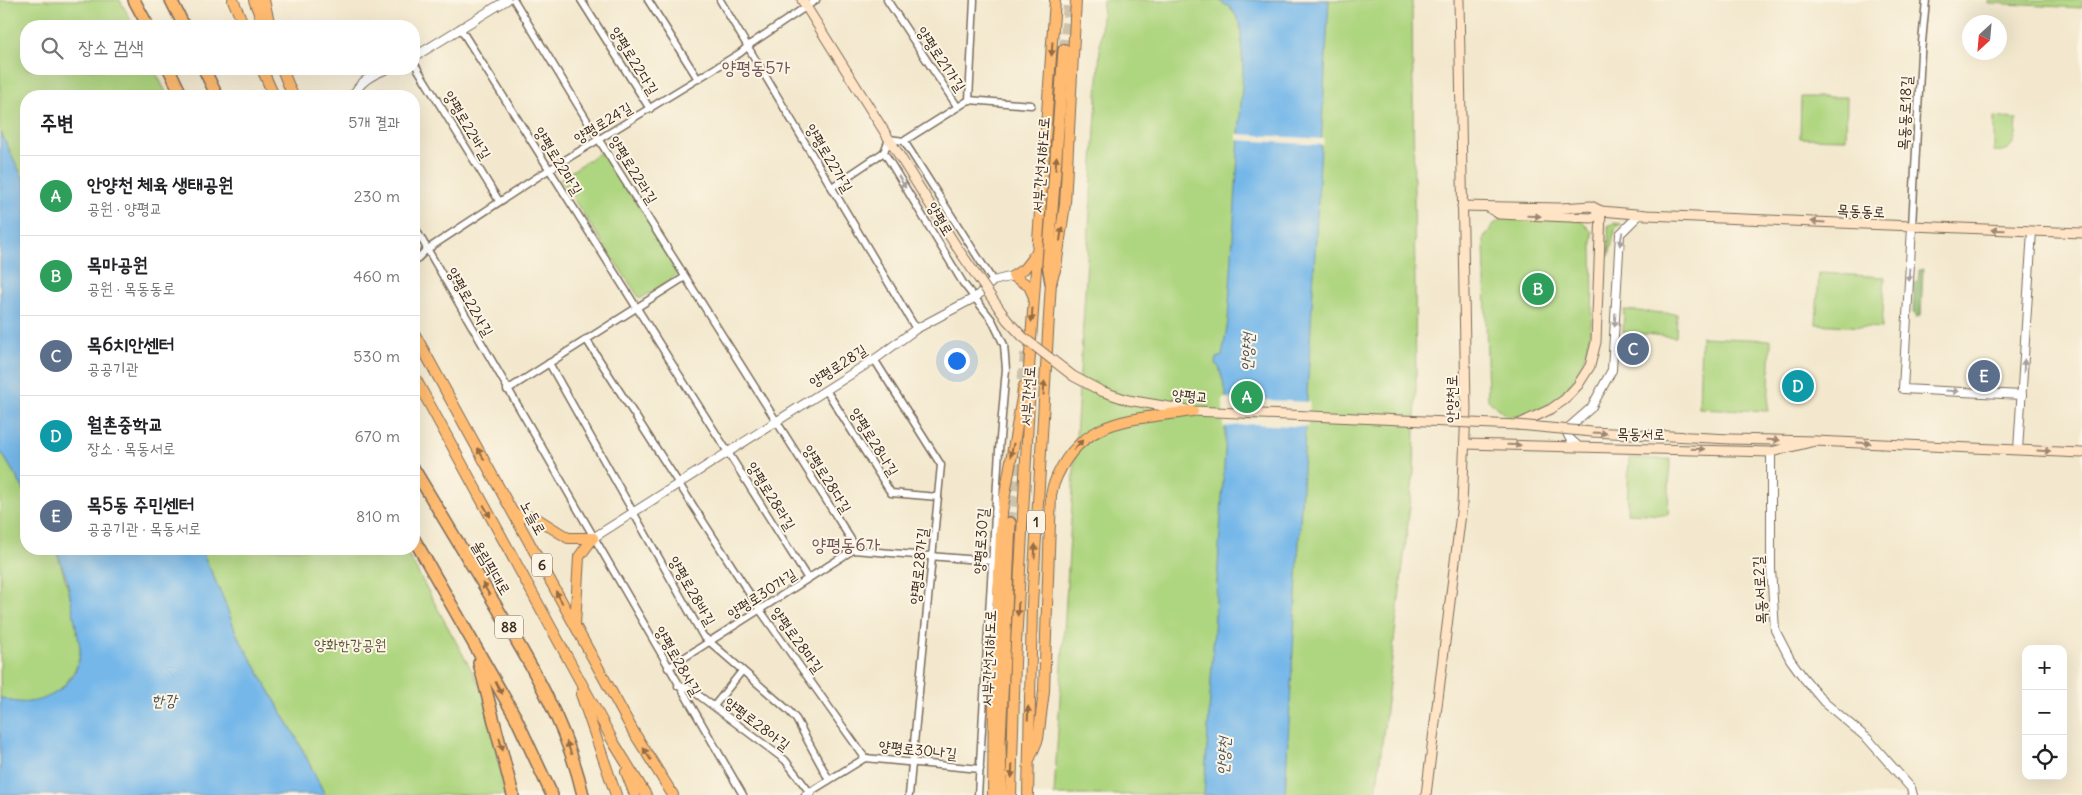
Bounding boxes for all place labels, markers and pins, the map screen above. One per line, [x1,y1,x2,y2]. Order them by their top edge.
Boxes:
pin: B [1522,270,1554,308]
pin: C [1617,330,1649,368]
pin: E [1968,357,2000,395]
pin: D [1782,367,1814,405]
pin: A [1231,378,1263,416]

